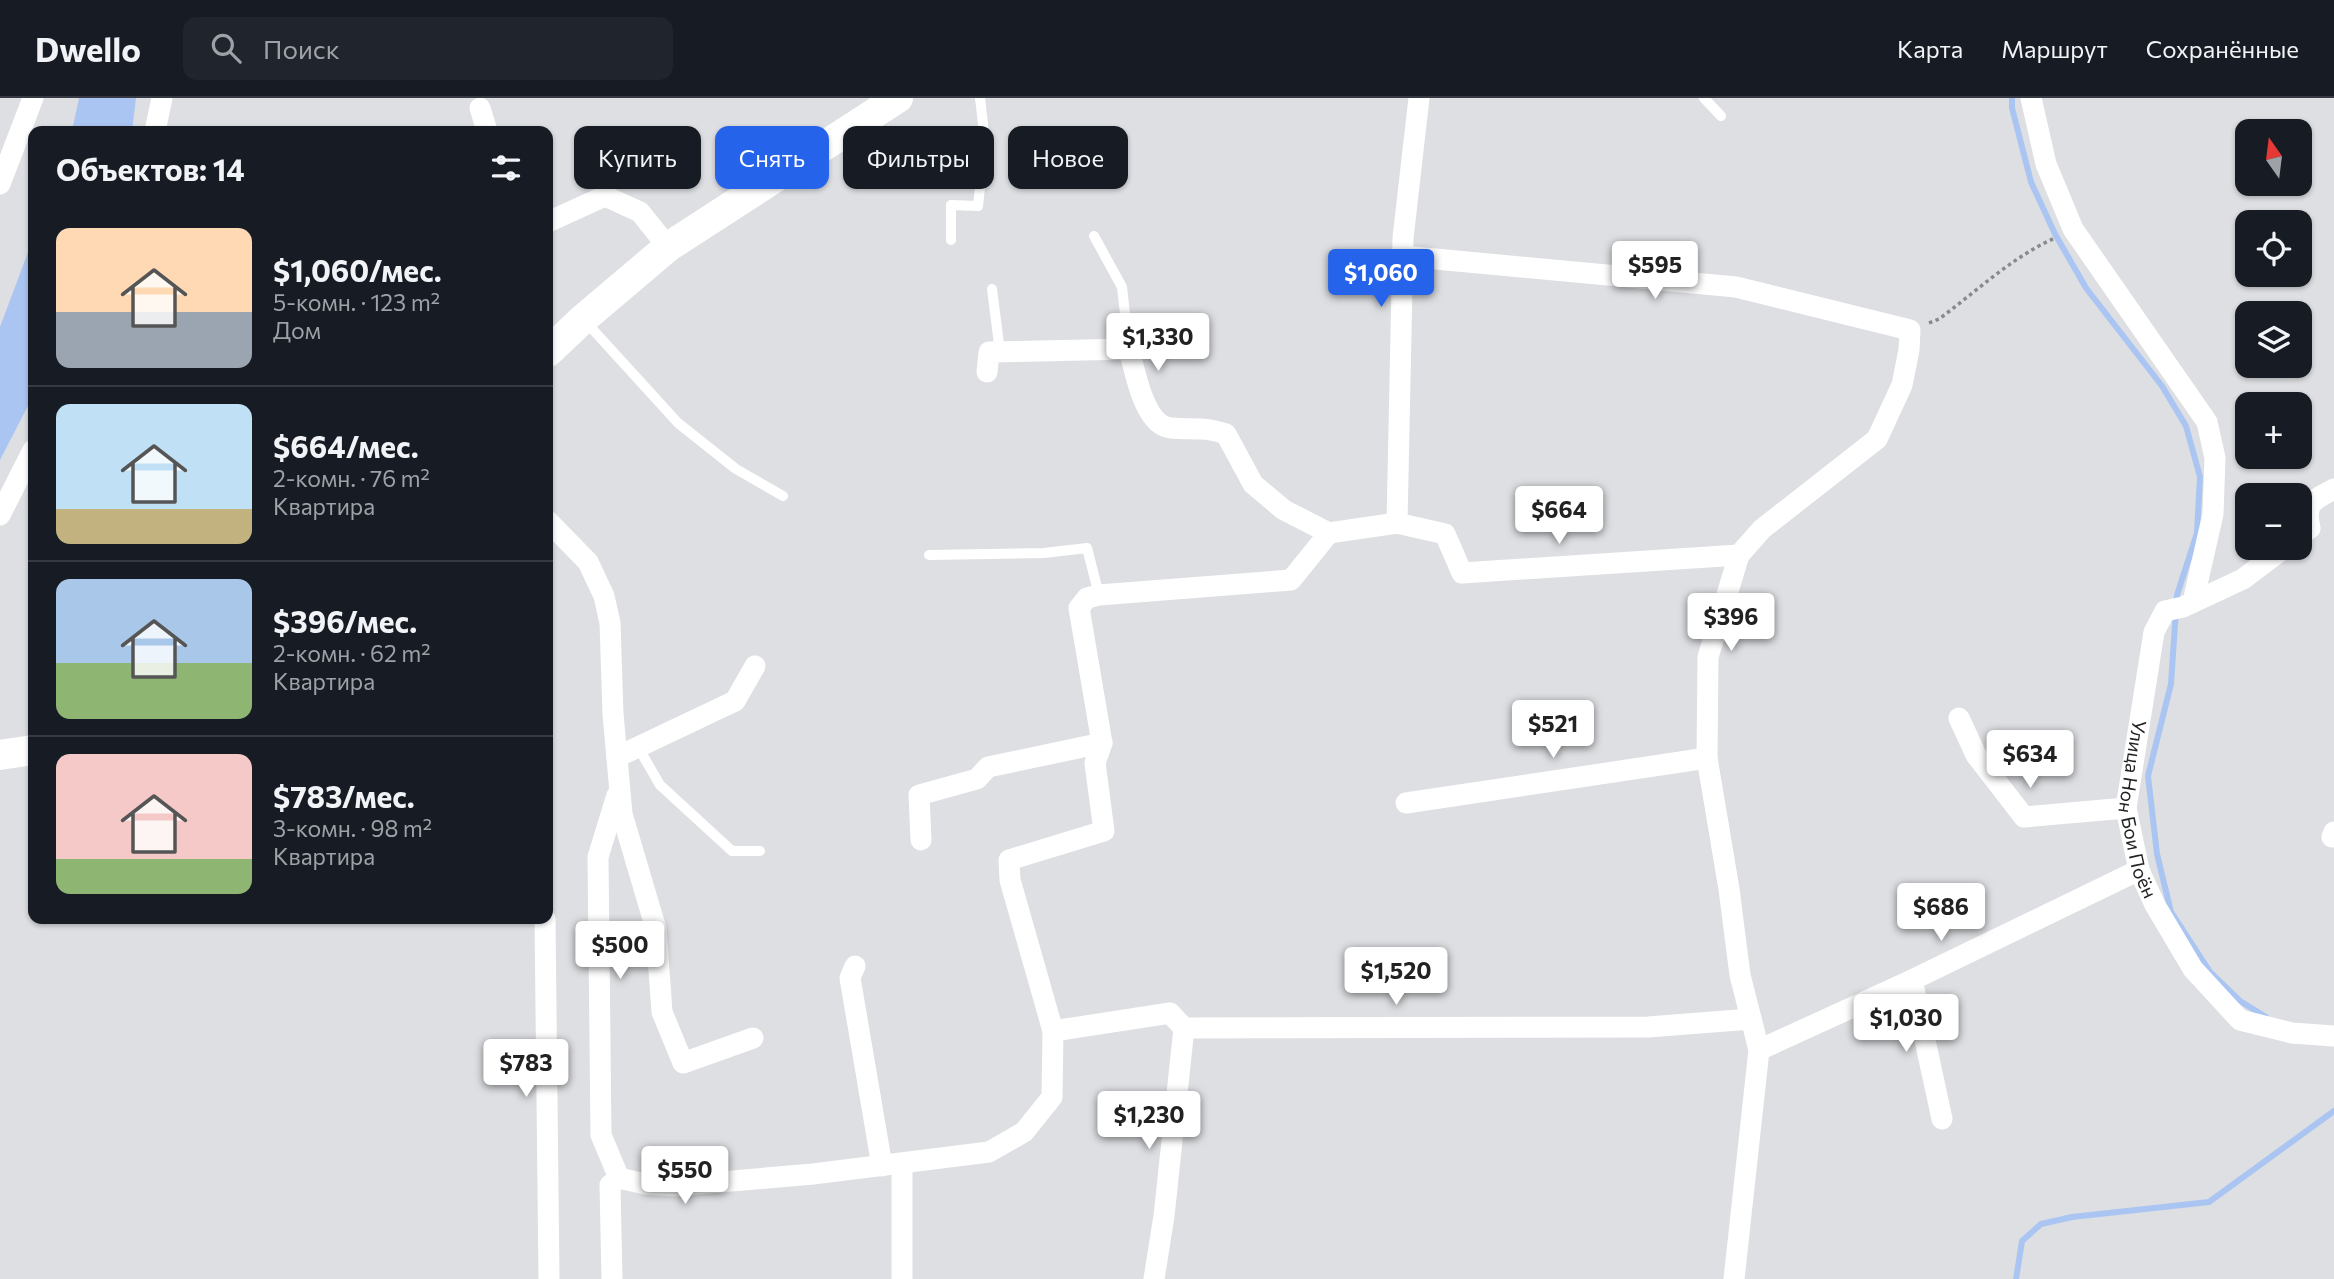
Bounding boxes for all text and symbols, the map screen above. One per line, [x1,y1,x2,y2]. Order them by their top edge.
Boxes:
search box [183,17,673,80]
text: Dwello [35,28,141,69]
icon: search [207,29,245,67]
text: Поиск [263,33,340,64]
text: Карта [1897,34,1963,63]
text: Маршрут [2001,34,2108,63]
text: Сохранённые [2146,34,2299,63]
north arrow [2235,119,2312,196]
map controls [2235,119,2312,560]
chip: Купить [574,126,701,189]
chip: Снять [715,126,829,189]
chip: Фильтры [843,126,994,189]
chip: Новое [1008,126,1128,189]
icon: filters [487,149,525,187]
text: Объектов: 14 [56,150,245,187]
button: locate [2235,210,2312,287]
pin: $595 [1614,242,1696,301]
pin: $1,060 [1324,250,1438,309]
text: $595 [1628,250,1682,278]
text: $1,060/мес. [273,251,442,288]
icon: home [112,256,196,340]
text: $1,060 [1344,258,1418,286]
text: 5-комн. · 123 m² [273,288,440,316]
button: layers [2235,301,2312,378]
pin: $1,330 [1101,314,1215,373]
text: Дом [273,316,321,344]
text: $1,330 [1122,322,1194,350]
button: + [2235,392,2312,469]
text: $664/мес. [273,427,419,464]
icon: home [112,432,196,516]
text: 2-комн. · 76 m² [273,464,430,492]
button: − [2235,483,2312,560]
pin: $664 [1518,486,1600,546]
text: Квартира [273,492,375,520]
text: $664 [1531,495,1587,523]
pin: $396 [1690,594,1772,653]
text: $396/мес. [273,602,417,639]
text: $396 [1704,602,1759,630]
icon: home [112,607,196,691]
text: 2-комн. · 62 m² [273,639,430,667]
text: Квартира [273,667,375,695]
pin: $521 [1512,700,1594,760]
text: $521 [1528,709,1578,737]
street label: Улица Нон Бои Поён [2114,719,2162,901]
pin: $634 [1989,730,2071,790]
text: $634 [2003,739,2057,767]
text: $783/мес. [273,777,415,814]
icon: home [112,782,196,866]
text: 3-комн. · 98 m² [273,814,432,842]
text: Квартира [273,842,375,870]
pin: $686 [1900,884,1982,943]
text: $686 [1913,892,1969,920]
pin: $500 [579,922,661,981]
text: $500 [591,930,649,958]
pin: $1,520 [1339,948,1453,1007]
text: $1,520 [1360,956,1432,984]
pin: $1,030 [1849,995,1963,1054]
text: $1,030 [1870,1003,1942,1031]
pin: $783 [485,1040,567,1099]
text: $783 [499,1048,553,1076]
pin: $1,230 [1092,1091,1206,1151]
text: $1,230 [1113,1100,1185,1128]
pin: $550 [644,1146,726,1206]
text: $550 [657,1155,713,1183]

